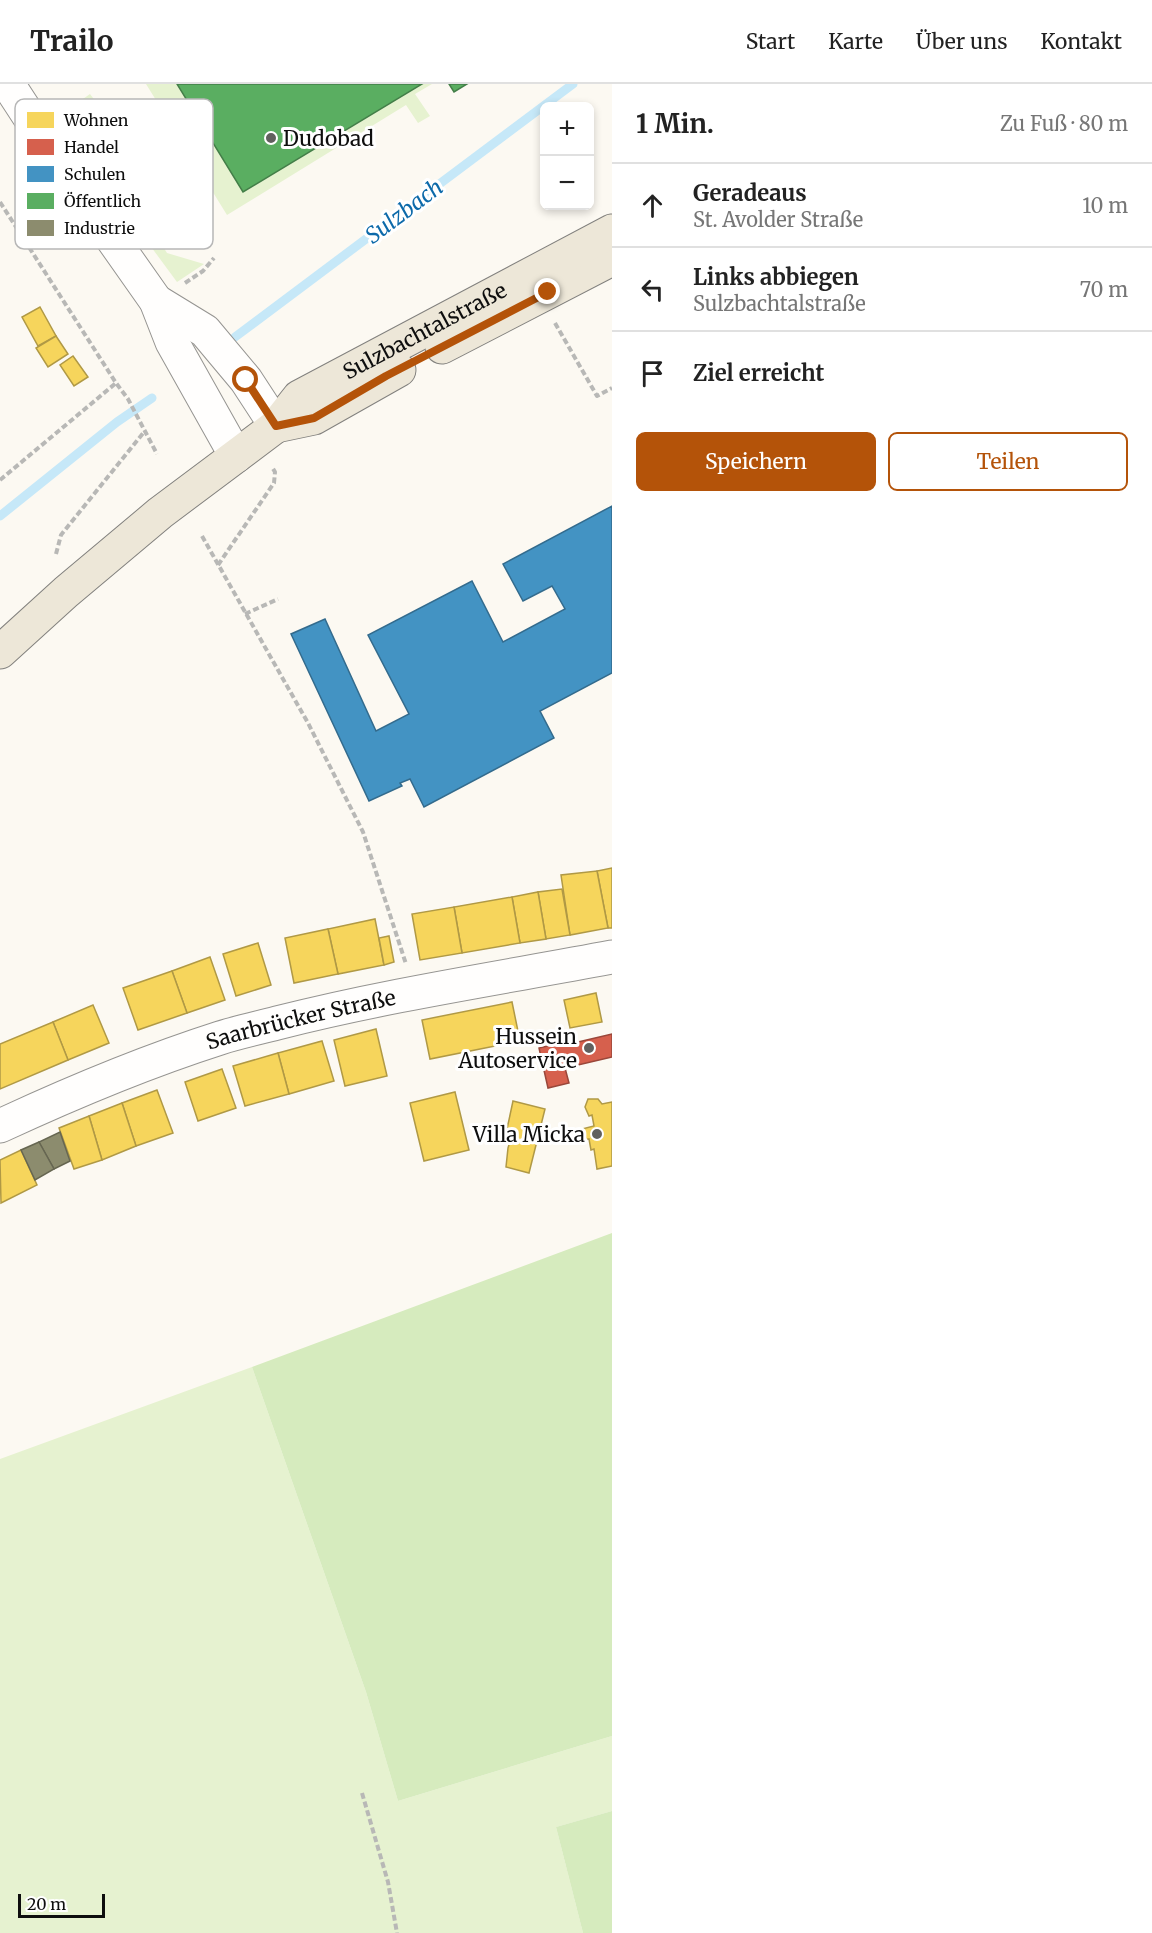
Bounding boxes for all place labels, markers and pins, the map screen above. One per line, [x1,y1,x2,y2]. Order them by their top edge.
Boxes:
place label: Dudobad [283,125,374,152]
marker: Dudobad [264,131,278,145]
place label: Hussein Autoservice [457,1023,577,1074]
marker: Hussein Autoservice [582,1041,596,1055]
place label: Villa Micka [472,1121,585,1148]
marker: Villa Micka [590,1127,604,1141]

